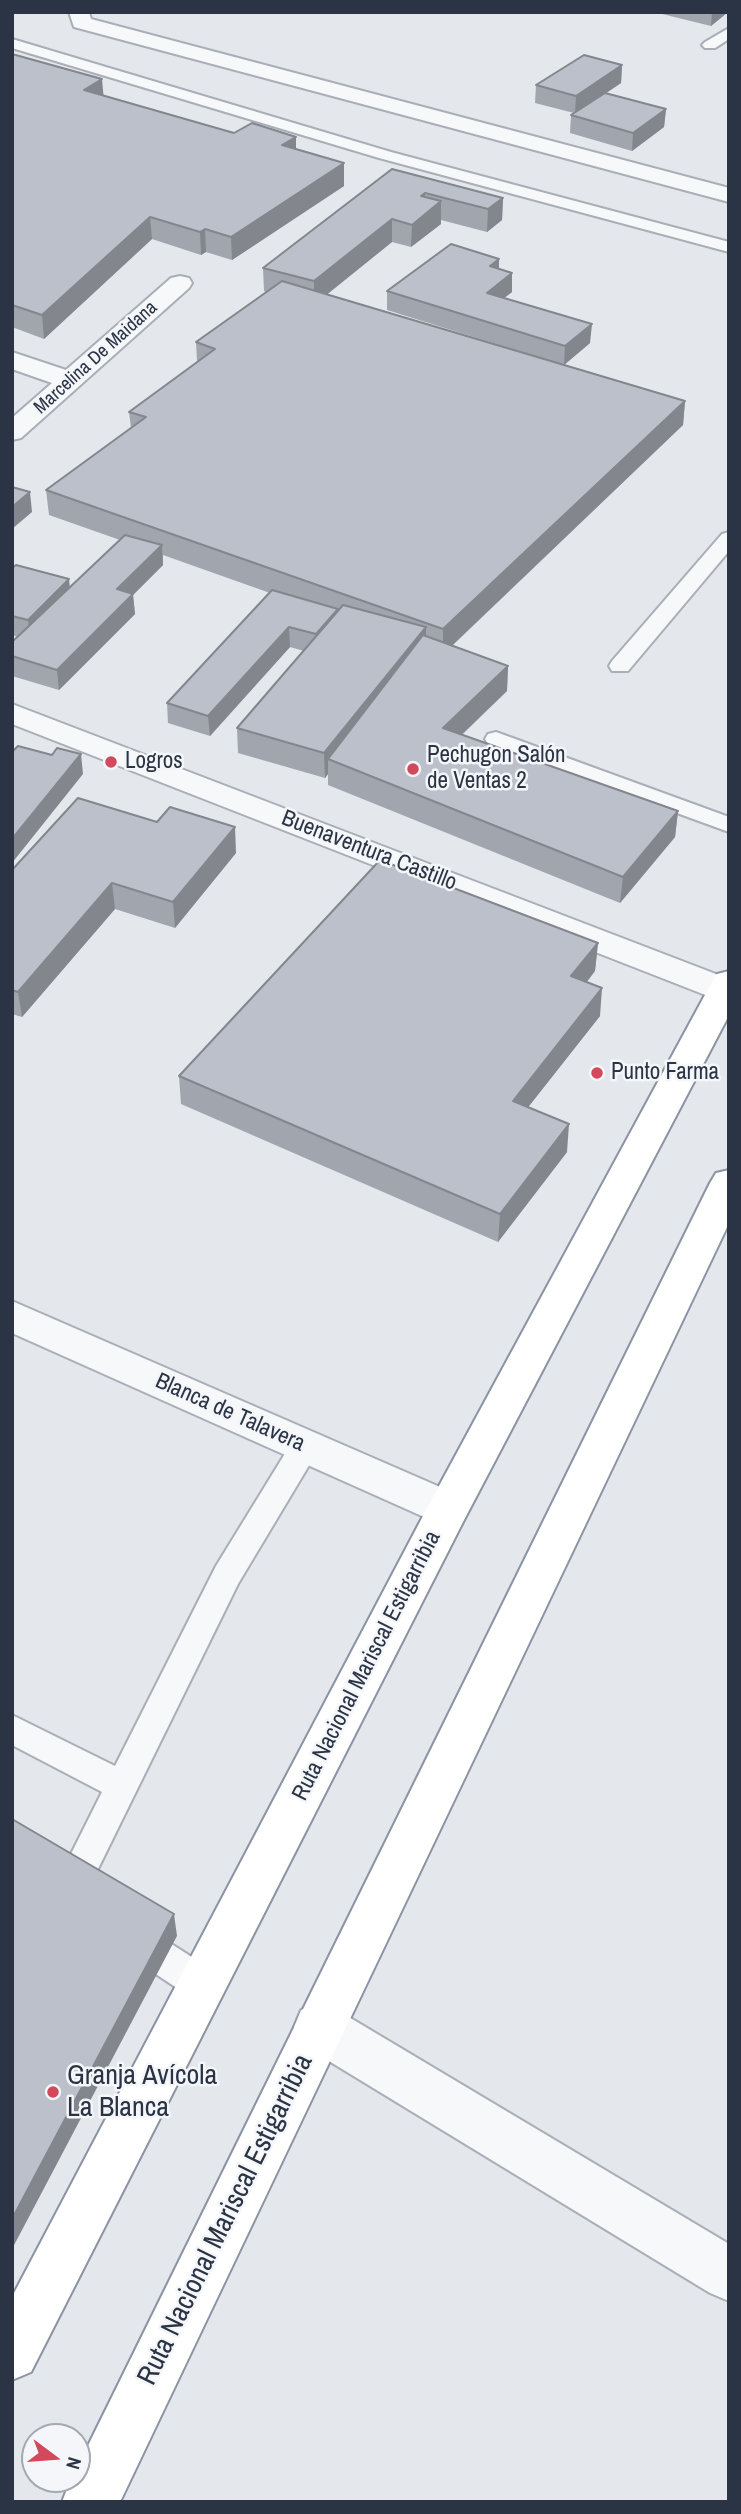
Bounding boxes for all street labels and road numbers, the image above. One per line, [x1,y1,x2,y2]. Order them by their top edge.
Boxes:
street label: Marcelina De Maidana [30,297,162,419]
street label: Buenaventura Castillo [277,805,461,897]
street label: Blanca de Talavera [151,1368,309,1458]
street label: Ruta Nacional Mariscal Estigarribia [287,1527,447,1805]
street label: Ruta Nacional Mariscal Estigarribia [131,2049,321,2391]

